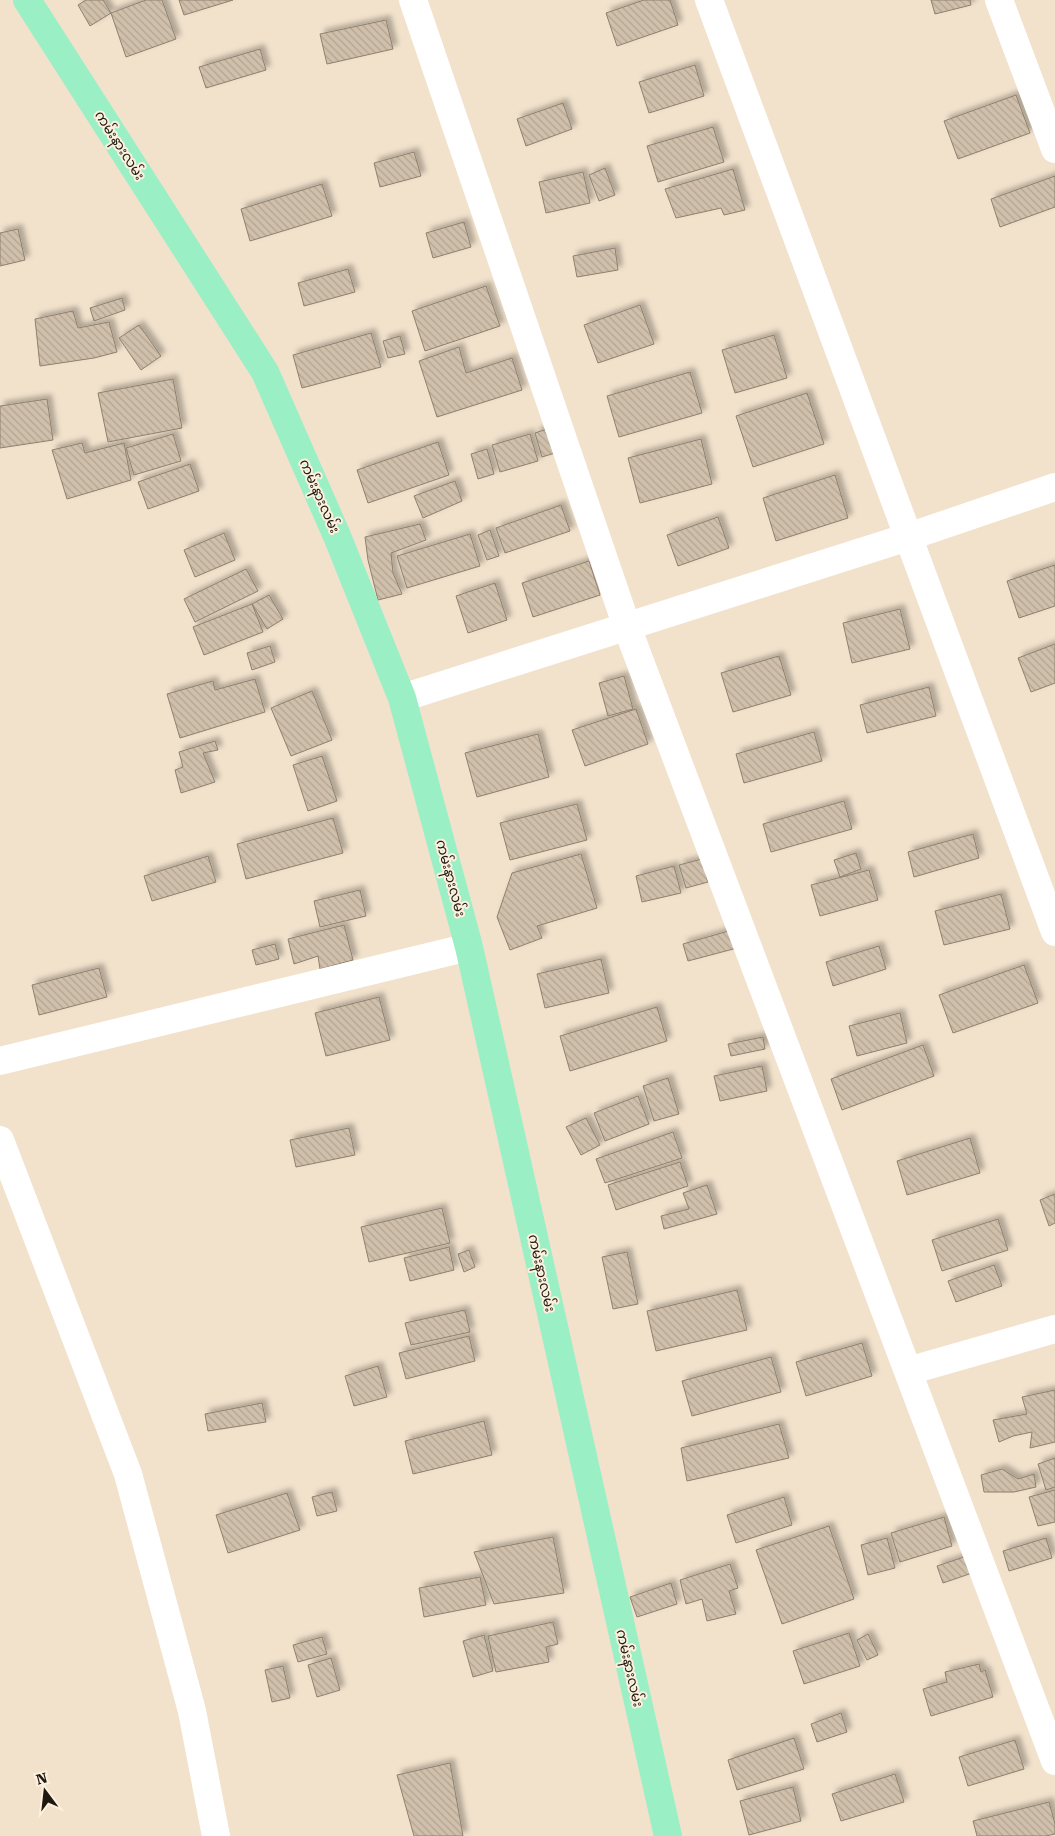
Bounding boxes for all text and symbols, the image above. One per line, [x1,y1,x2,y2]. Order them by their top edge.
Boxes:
street label: ကမ်းနားလမ်း [88,106,150,185]
street label: ကမ်းနားလမ်း [293,456,345,537]
street label: ကမ်းနားလမ်း [429,837,471,919]
street label: ကမ်းနားလမ်း [521,1232,561,1314]
street label: ကမ်းနားလမ်း [609,1627,649,1709]
north arrow [20,1766,70,1816]
text: N [34,1769,49,1788]

